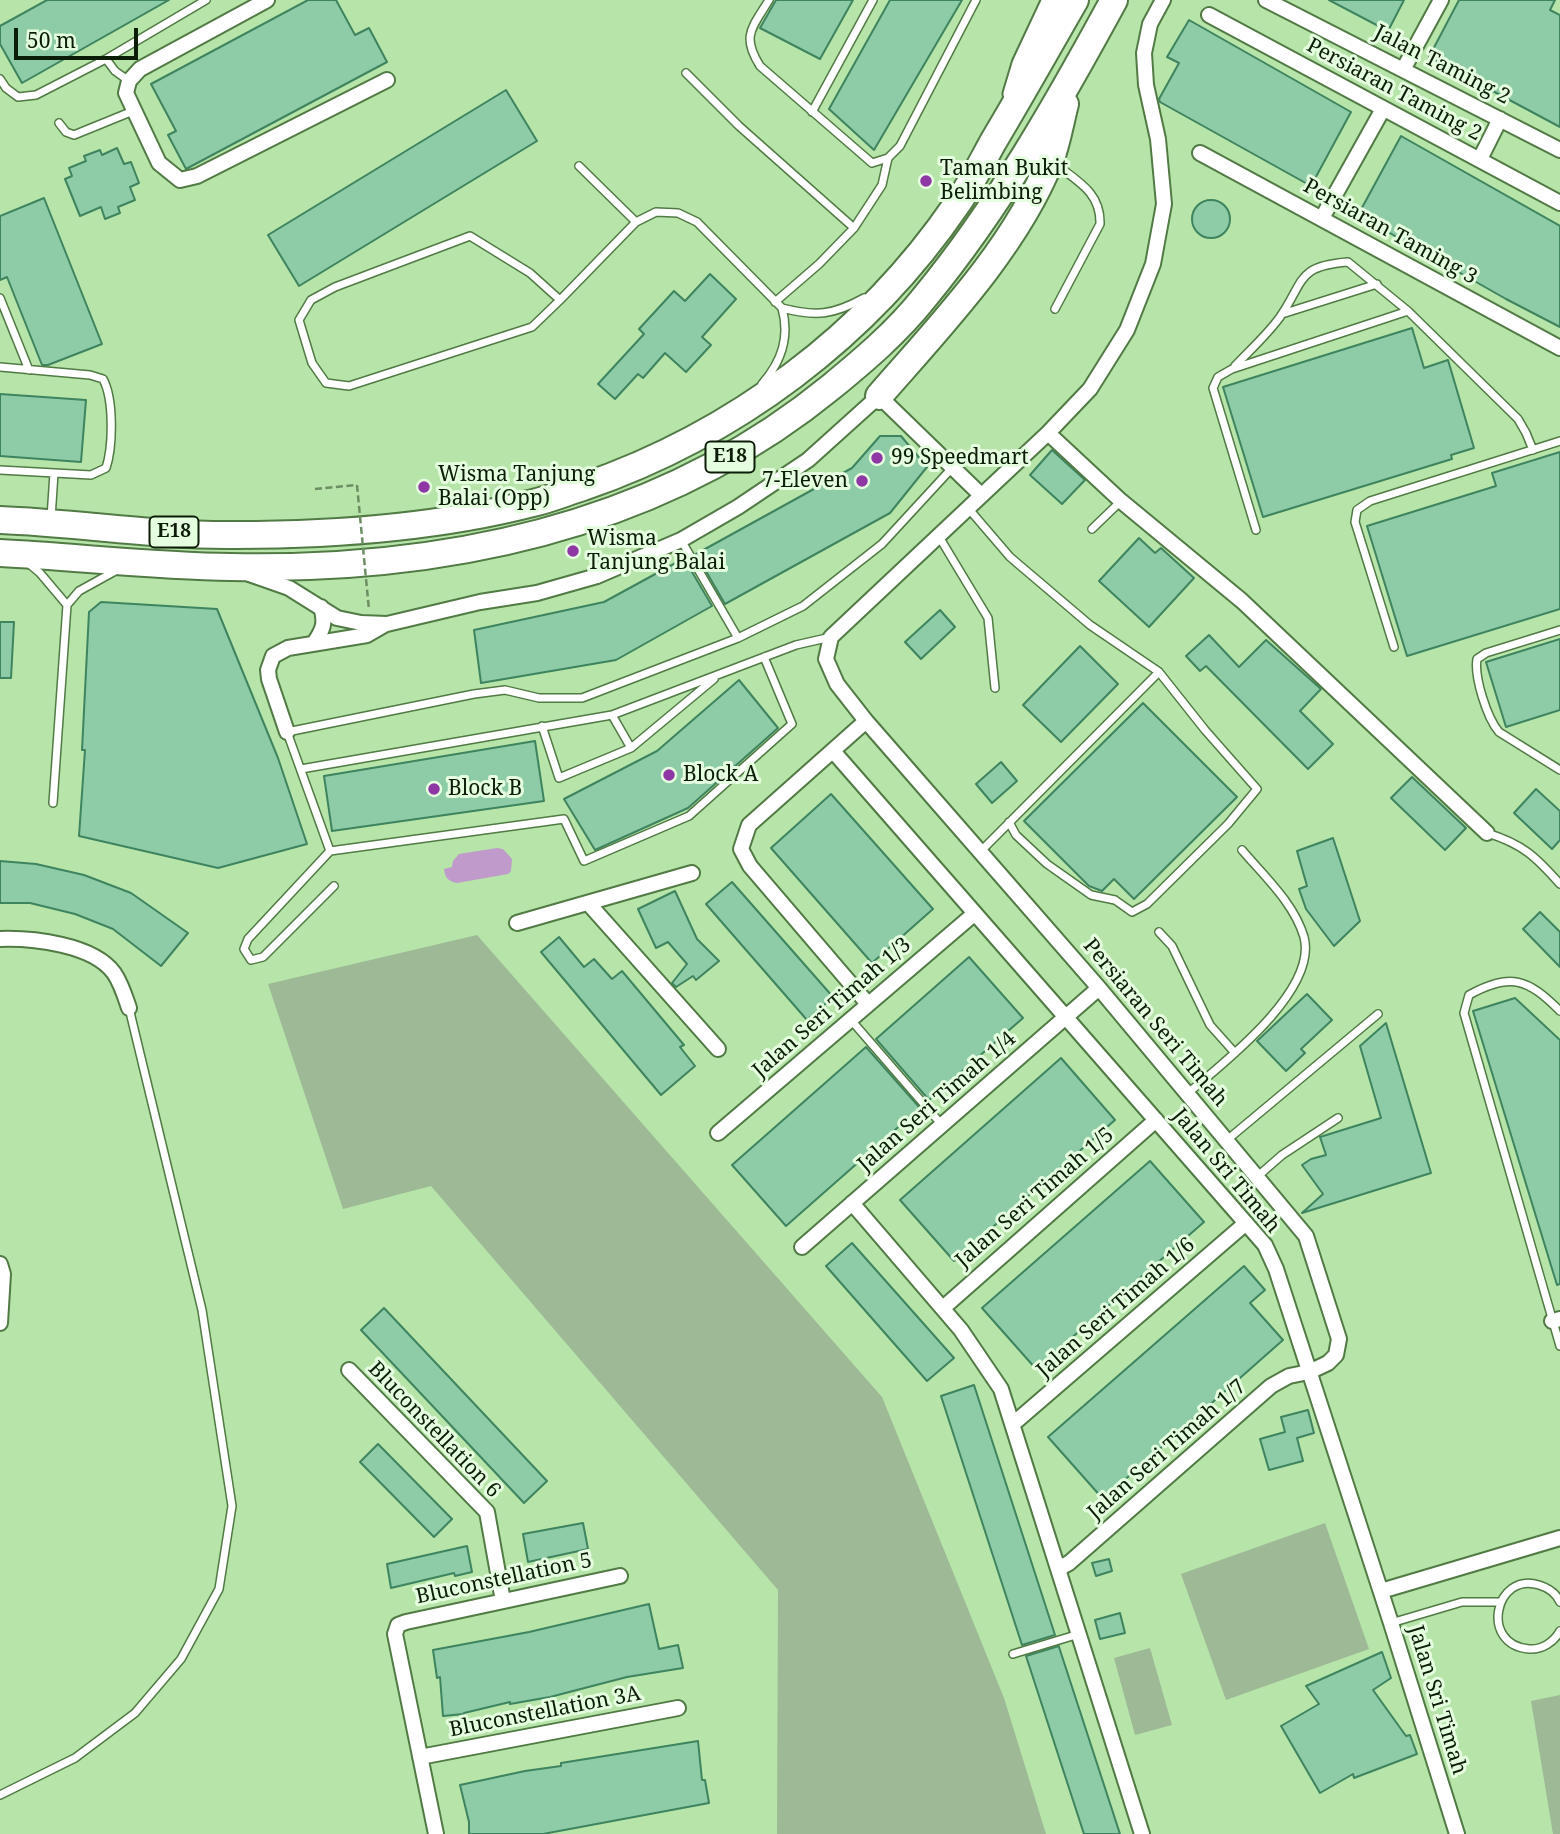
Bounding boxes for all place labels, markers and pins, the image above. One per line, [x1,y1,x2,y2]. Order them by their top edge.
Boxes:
place label: Taman Bukit Belimbing [940,156,1068,206]
marker: Taman Bukit Belimbing [918,173,934,189]
place label: 99 Speedmart [891,445,1029,471]
marker: 99 Speedmart [869,450,885,466]
place label: Wisma Tanjung Balai (Opp) [438,462,595,512]
place label: 7-Eleven [762,468,848,494]
marker: 7-Eleven [854,473,870,489]
marker: Wisma Tanjung Balai (Opp) [416,479,432,495]
place label: Wisma Tanjung Balai [587,526,725,576]
marker: Wisma Tanjung Balai [565,543,581,559]
place label: Block A [683,762,758,788]
marker: Block A [661,767,677,783]
place label: Block B [448,776,522,802]
marker: Block B [426,781,442,797]

